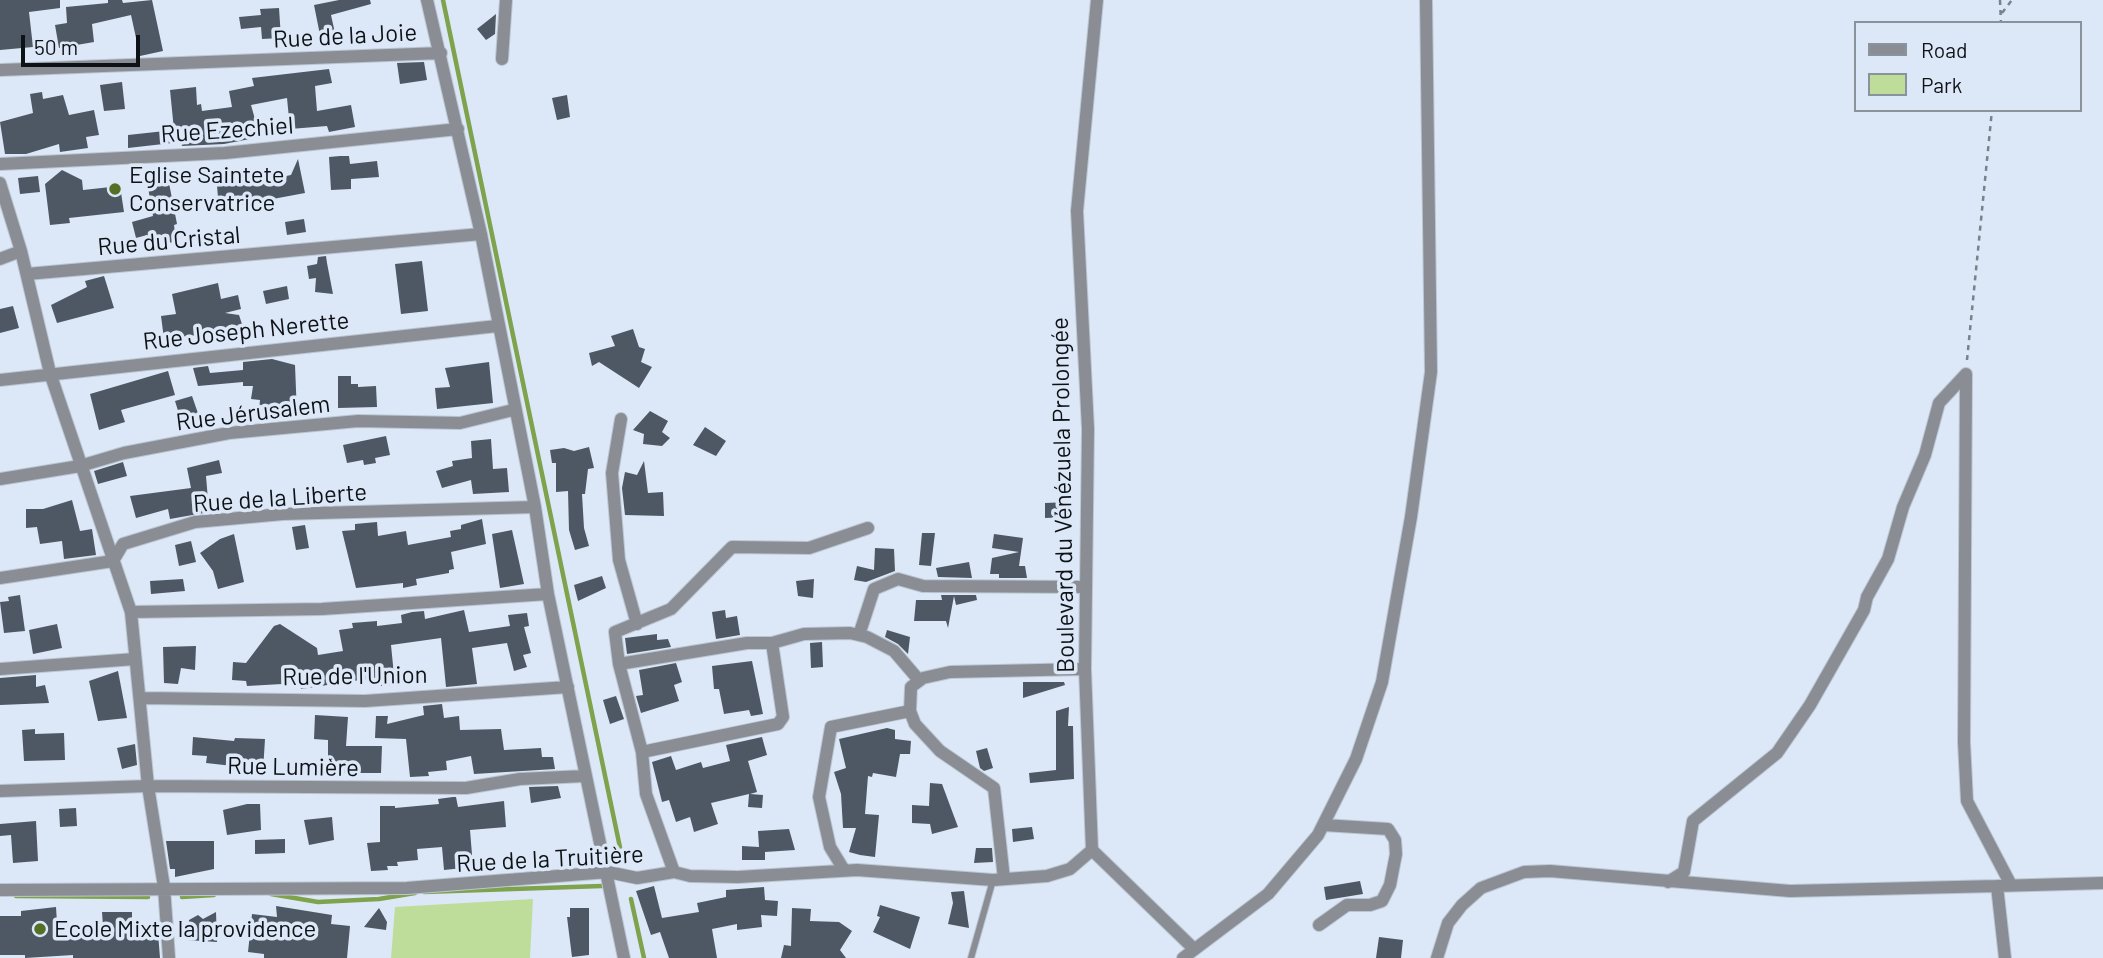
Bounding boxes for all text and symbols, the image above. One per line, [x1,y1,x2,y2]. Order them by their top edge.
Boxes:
street label: Rue de la Joie [272,18,418,54]
scale bar [24,21,144,65]
legend [1854,21,2082,112]
text: 50 m [34,34,78,59]
text: Road [1921,37,1967,62]
text: Park [1921,72,1962,97]
street label: Rue Ezechiel [160,111,294,149]
place label: Eglise Saintete Conservatrice [129,161,285,217]
marker: Eglise Saintete Conservatrice [107,181,123,197]
street label: Rue du Cristal [96,220,242,262]
street label: Rue Joseph Nerette [141,306,351,356]
street label: Boulevard du Vénézuela Prolongée [1045,317,1081,673]
street label: Rue Jérusalem [174,389,332,437]
street label: Rue de la Liberte [192,478,368,518]
street label: Rue de l'Union [282,660,428,692]
street label: Rue Lumière [227,751,359,783]
street label: Rue de la Truitière [456,840,644,878]
place label: Ecole Mixte la providence [54,915,316,943]
marker: Ecole Mixte la providence [32,921,48,937]

